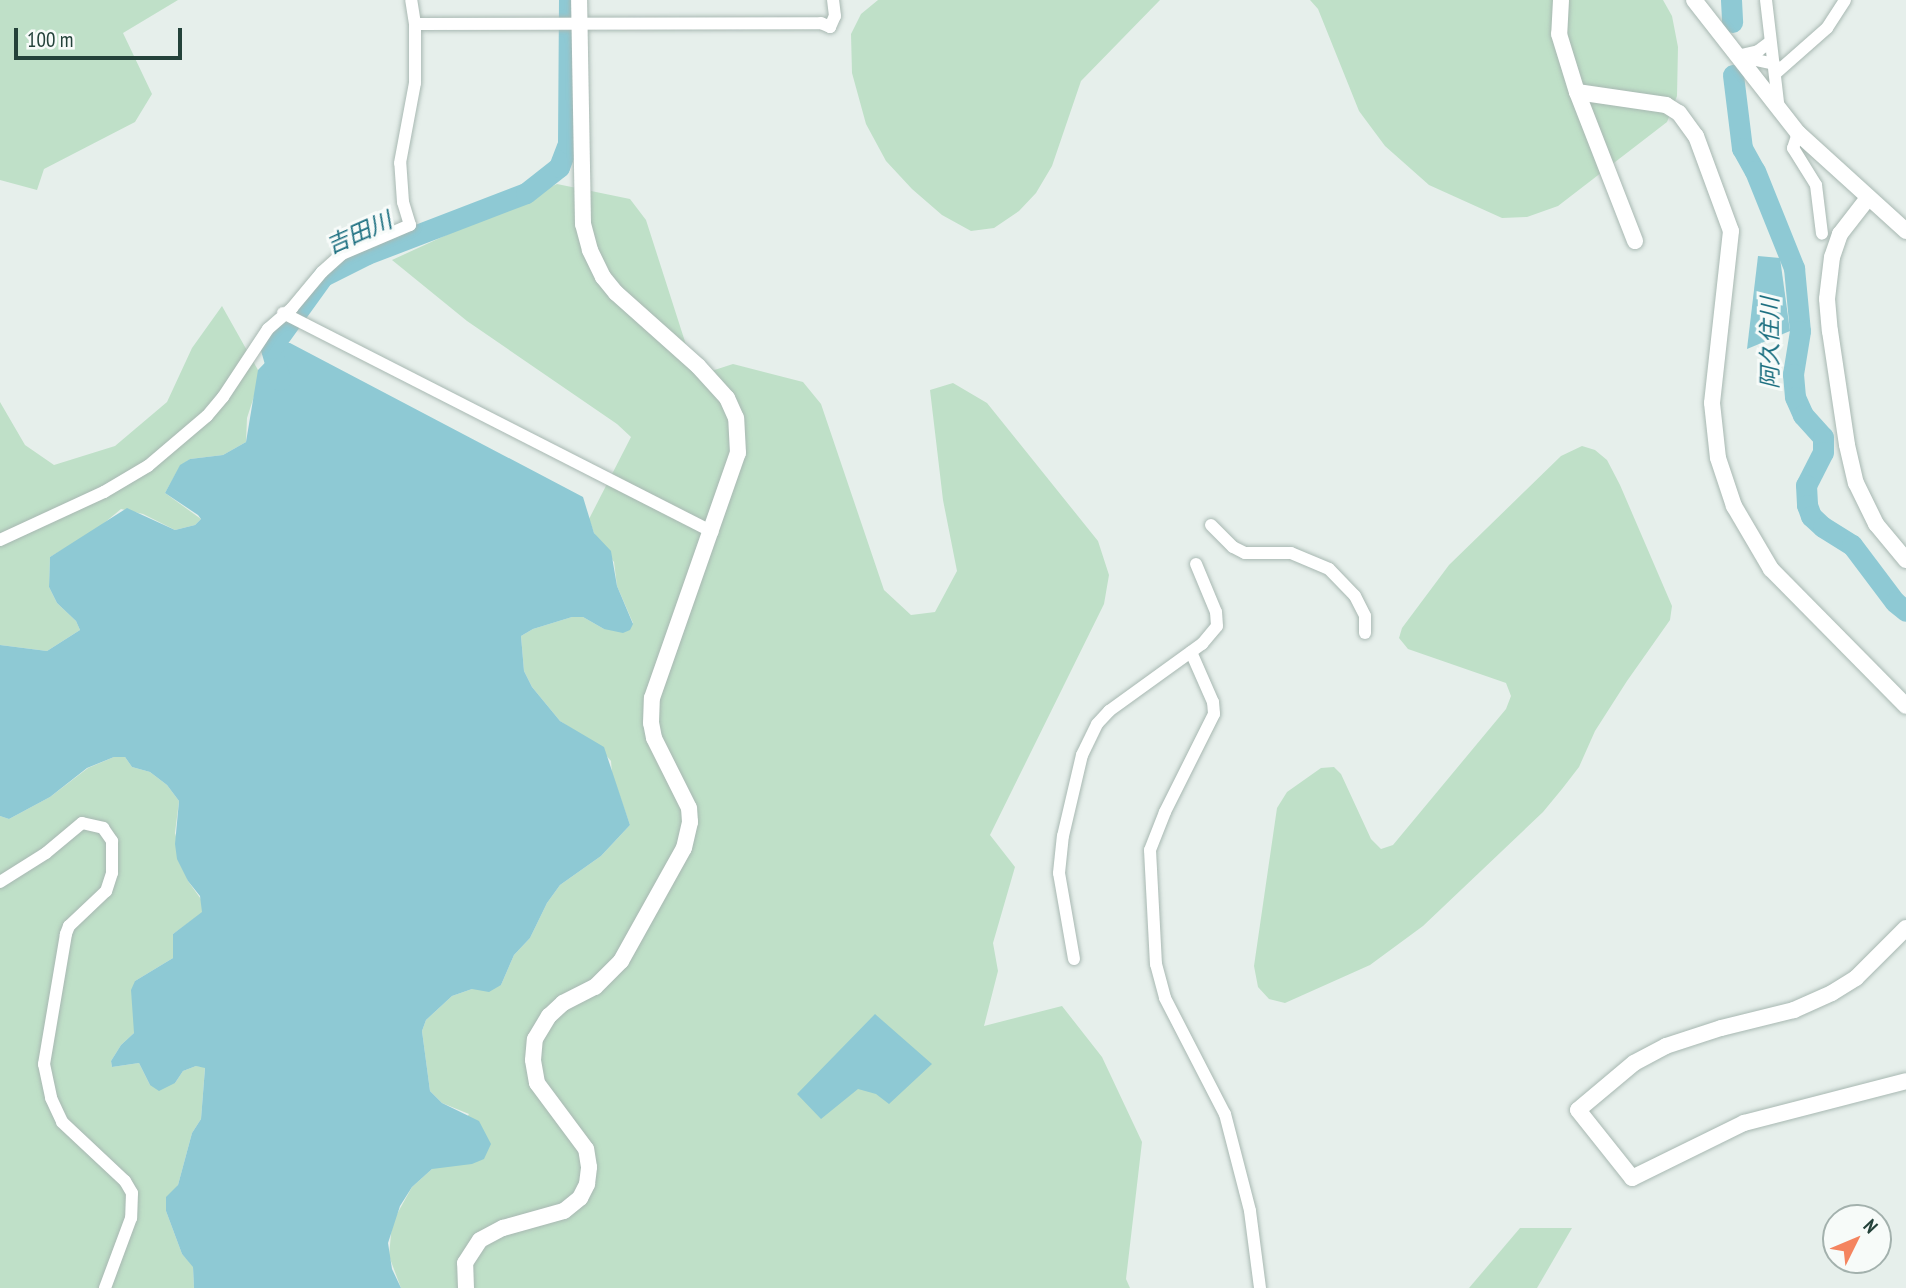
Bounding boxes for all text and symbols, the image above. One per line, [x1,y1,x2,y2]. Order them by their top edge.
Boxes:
scale bar [18,14,186,58]
text: 100 m [27,26,73,53]
water label: 吉田川 [322,206,396,260]
water label: 阿久住川 [1756,297,1784,389]
north arrow [1822,1204,1892,1274]
text: N [1859,1214,1883,1238]

